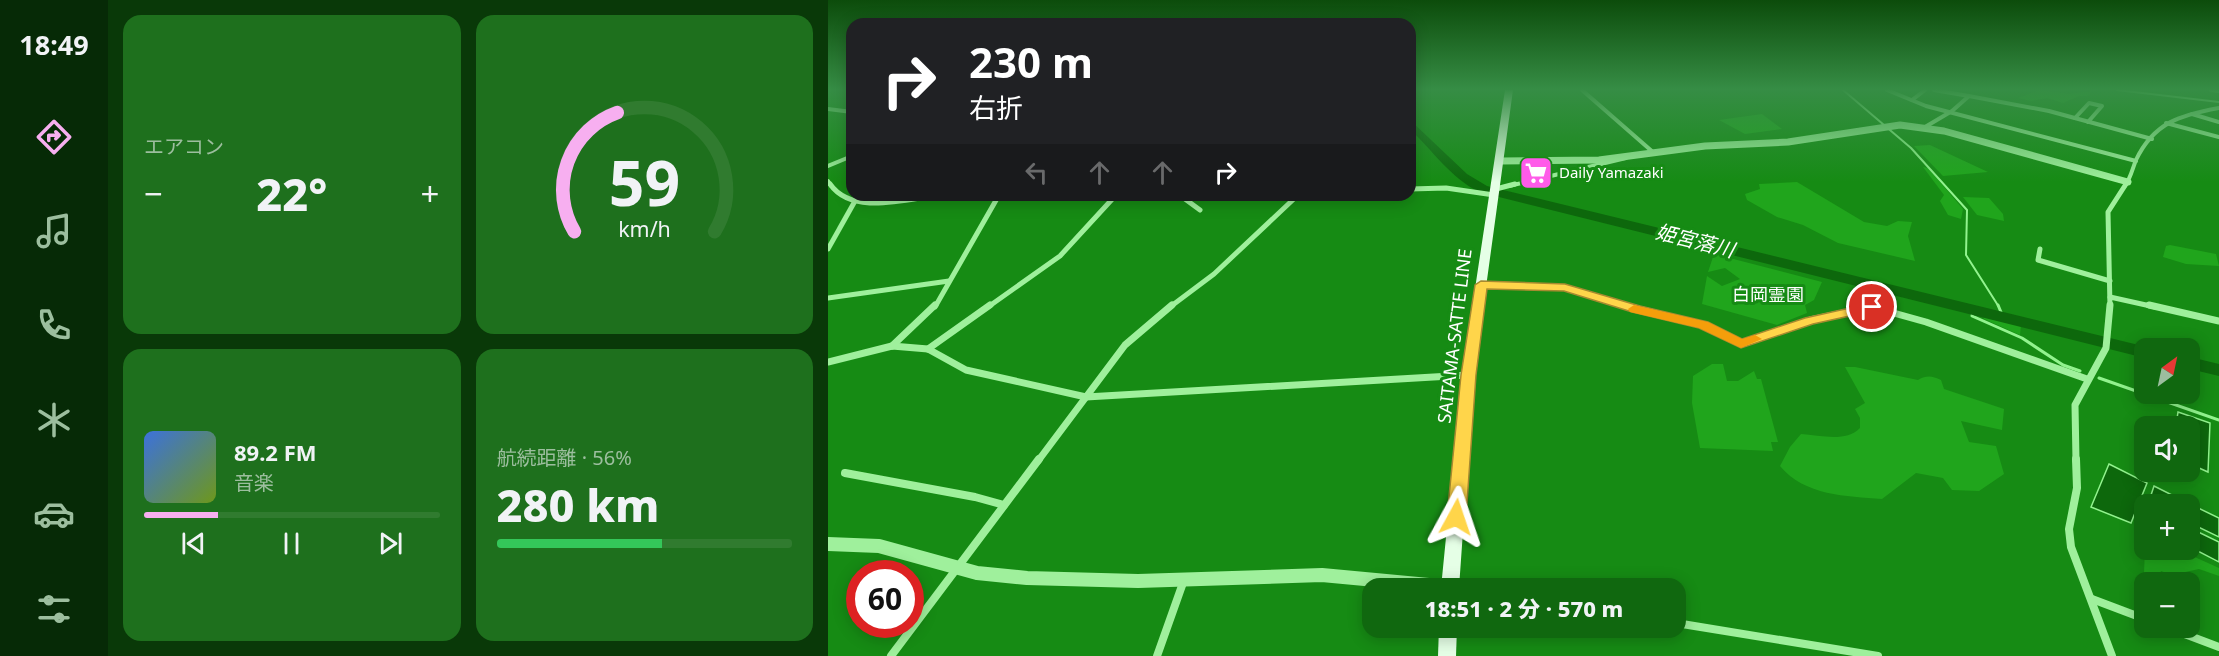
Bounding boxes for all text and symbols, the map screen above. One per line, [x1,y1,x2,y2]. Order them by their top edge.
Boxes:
text: 18:49 [19,26,89,63]
text: 230 m [969,33,1093,90]
icon: right [870,42,948,120]
text: 右折 [969,89,1023,126]
icon: directions [33,116,75,158]
text: エアコン [144,133,224,160]
text: 59 [609,139,680,224]
supermarket icon: Daily Yamazaki [1518,155,1554,191]
icon: left [1020,156,1053,189]
icon: ahead [1083,156,1116,189]
icon: ahead [1146,156,1179,189]
icon: right [1209,156,1242,189]
place label: Daily Yamazaki [1559,162,1664,182]
text: 22° [256,163,327,224]
text: − [144,171,163,216]
text: + [421,171,440,216]
icon: music [33,210,75,252]
text: km/h [618,214,671,243]
water label: 姫宮落川 [1653,218,1739,264]
street label: SAITAMA-SATTE LINE [1431,247,1477,425]
pin [1846,281,1897,332]
park label: 白岡霊園 [1732,282,1804,306]
icon: arrive [1855,290,1888,323]
icon: phone [33,304,75,346]
north arrow [2134,338,2200,404]
map controls [2134,338,2200,638]
icon: climate [33,399,75,441]
button: sound [2134,416,2200,482]
text: 89.2 FM [234,437,316,467]
text: 航続距離 · 56% [497,444,632,471]
text: 音楽 [234,469,274,496]
text: 280 km [497,474,659,535]
position arrow [1424,485,1488,549]
icon: car [33,493,75,535]
button: + [2134,494,2200,560]
icon: previous [177,527,210,560]
icon: pause [275,527,308,560]
icon: next [374,527,407,560]
speed limit sign: 60 [846,560,924,638]
button: − [2134,572,2200,638]
icon: filters [33,588,75,630]
text: 18:51 · 2 分 · 570 m [1425,593,1623,623]

